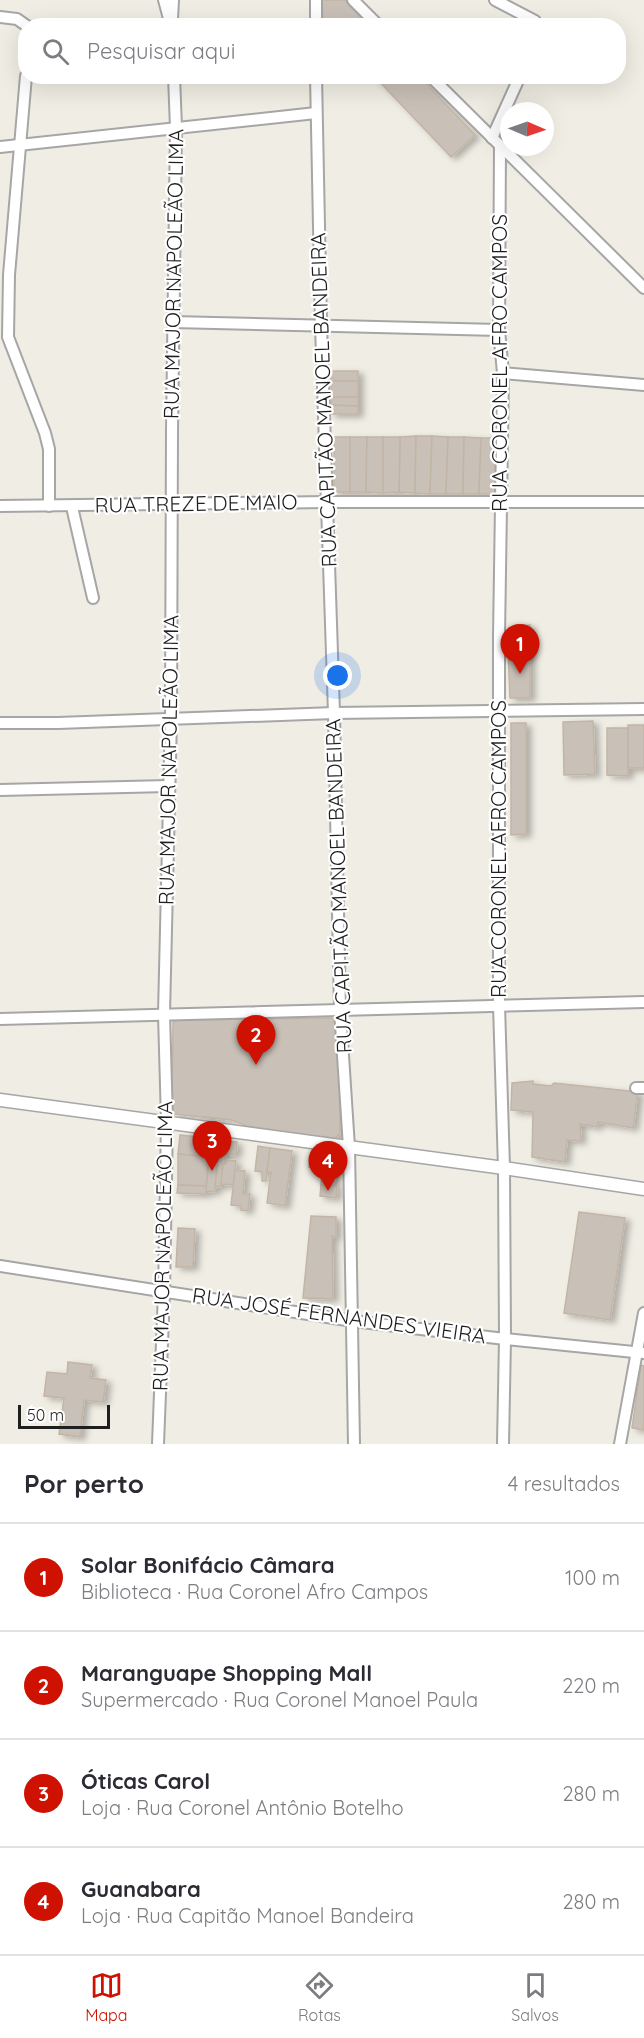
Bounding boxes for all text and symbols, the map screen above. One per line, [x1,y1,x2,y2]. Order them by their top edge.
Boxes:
search box [18,18,626,84]
icon: search [39,35,72,68]
text: Pesquisar aqui [87,37,235,65]
north arrow [500,102,554,156]
street label: RUA MAJOR NAPOLEÃO LIMA [157,129,189,419]
street label: RUA CORONEL AFRO CAMPOS [486,214,512,512]
street label: RUA CAPITÃO MANOEL BANDEIRA [304,232,342,568]
street label: RUA TREZE DE MAIO [94,488,298,518]
street label: RUA MAJOR NAPOLEÃO LIMA [152,615,184,905]
pin: 1 [500,624,540,674]
your location [323,661,352,690]
street label: RUA CORONEL AFRO CAMPOS [485,700,511,998]
street label: RUA CAPITÃO MANOEL BANDEIRA [319,718,357,1054]
pin: 2 [236,1016,276,1065]
street label: RUA MAJOR NAPOLEÃO LIMA [146,1101,178,1391]
pin: 3 [192,1122,232,1171]
pin: 4 [308,1142,348,1191]
street label: RUA JOSÉ FERNANDES VIEIRA [191,1282,488,1349]
scale bar [18,1402,110,1430]
text: 50 m [27,1405,64,1425]
text: Por perto [24,1467,144,1500]
text: 4 resultados [508,1471,620,1496]
text: Solar Bonifácio Câmara [81,1551,335,1579]
text: 1 [40,1565,47,1590]
text: 100 m [565,1565,620,1590]
text: Biblioteca · Rua Coronel Afro Campos [81,1579,428,1604]
text: Maranguape Shopping Mall [81,1659,372,1687]
text: 2 [38,1673,49,1698]
text: 220 m [562,1673,620,1698]
text: Supermercado · Rua Coronel Manoel Paula [81,1687,478,1712]
text: Óticas Carol [81,1767,210,1795]
text: 3 [38,1781,49,1806]
text: 280 m [563,1781,620,1806]
text: Loja · Rua Coronel Antônio Botelho [81,1795,403,1820]
text: Guanabara [81,1875,201,1903]
text: 4 [38,1889,49,1914]
text: 280 m [563,1889,620,1914]
text: Loja · Rua Capitão Manoel Bandeira [81,1903,414,1928]
tab: Mapa [85,1969,128,2025]
tab: Rotas [298,1969,341,2025]
tab: Salvos [511,1969,559,2025]

